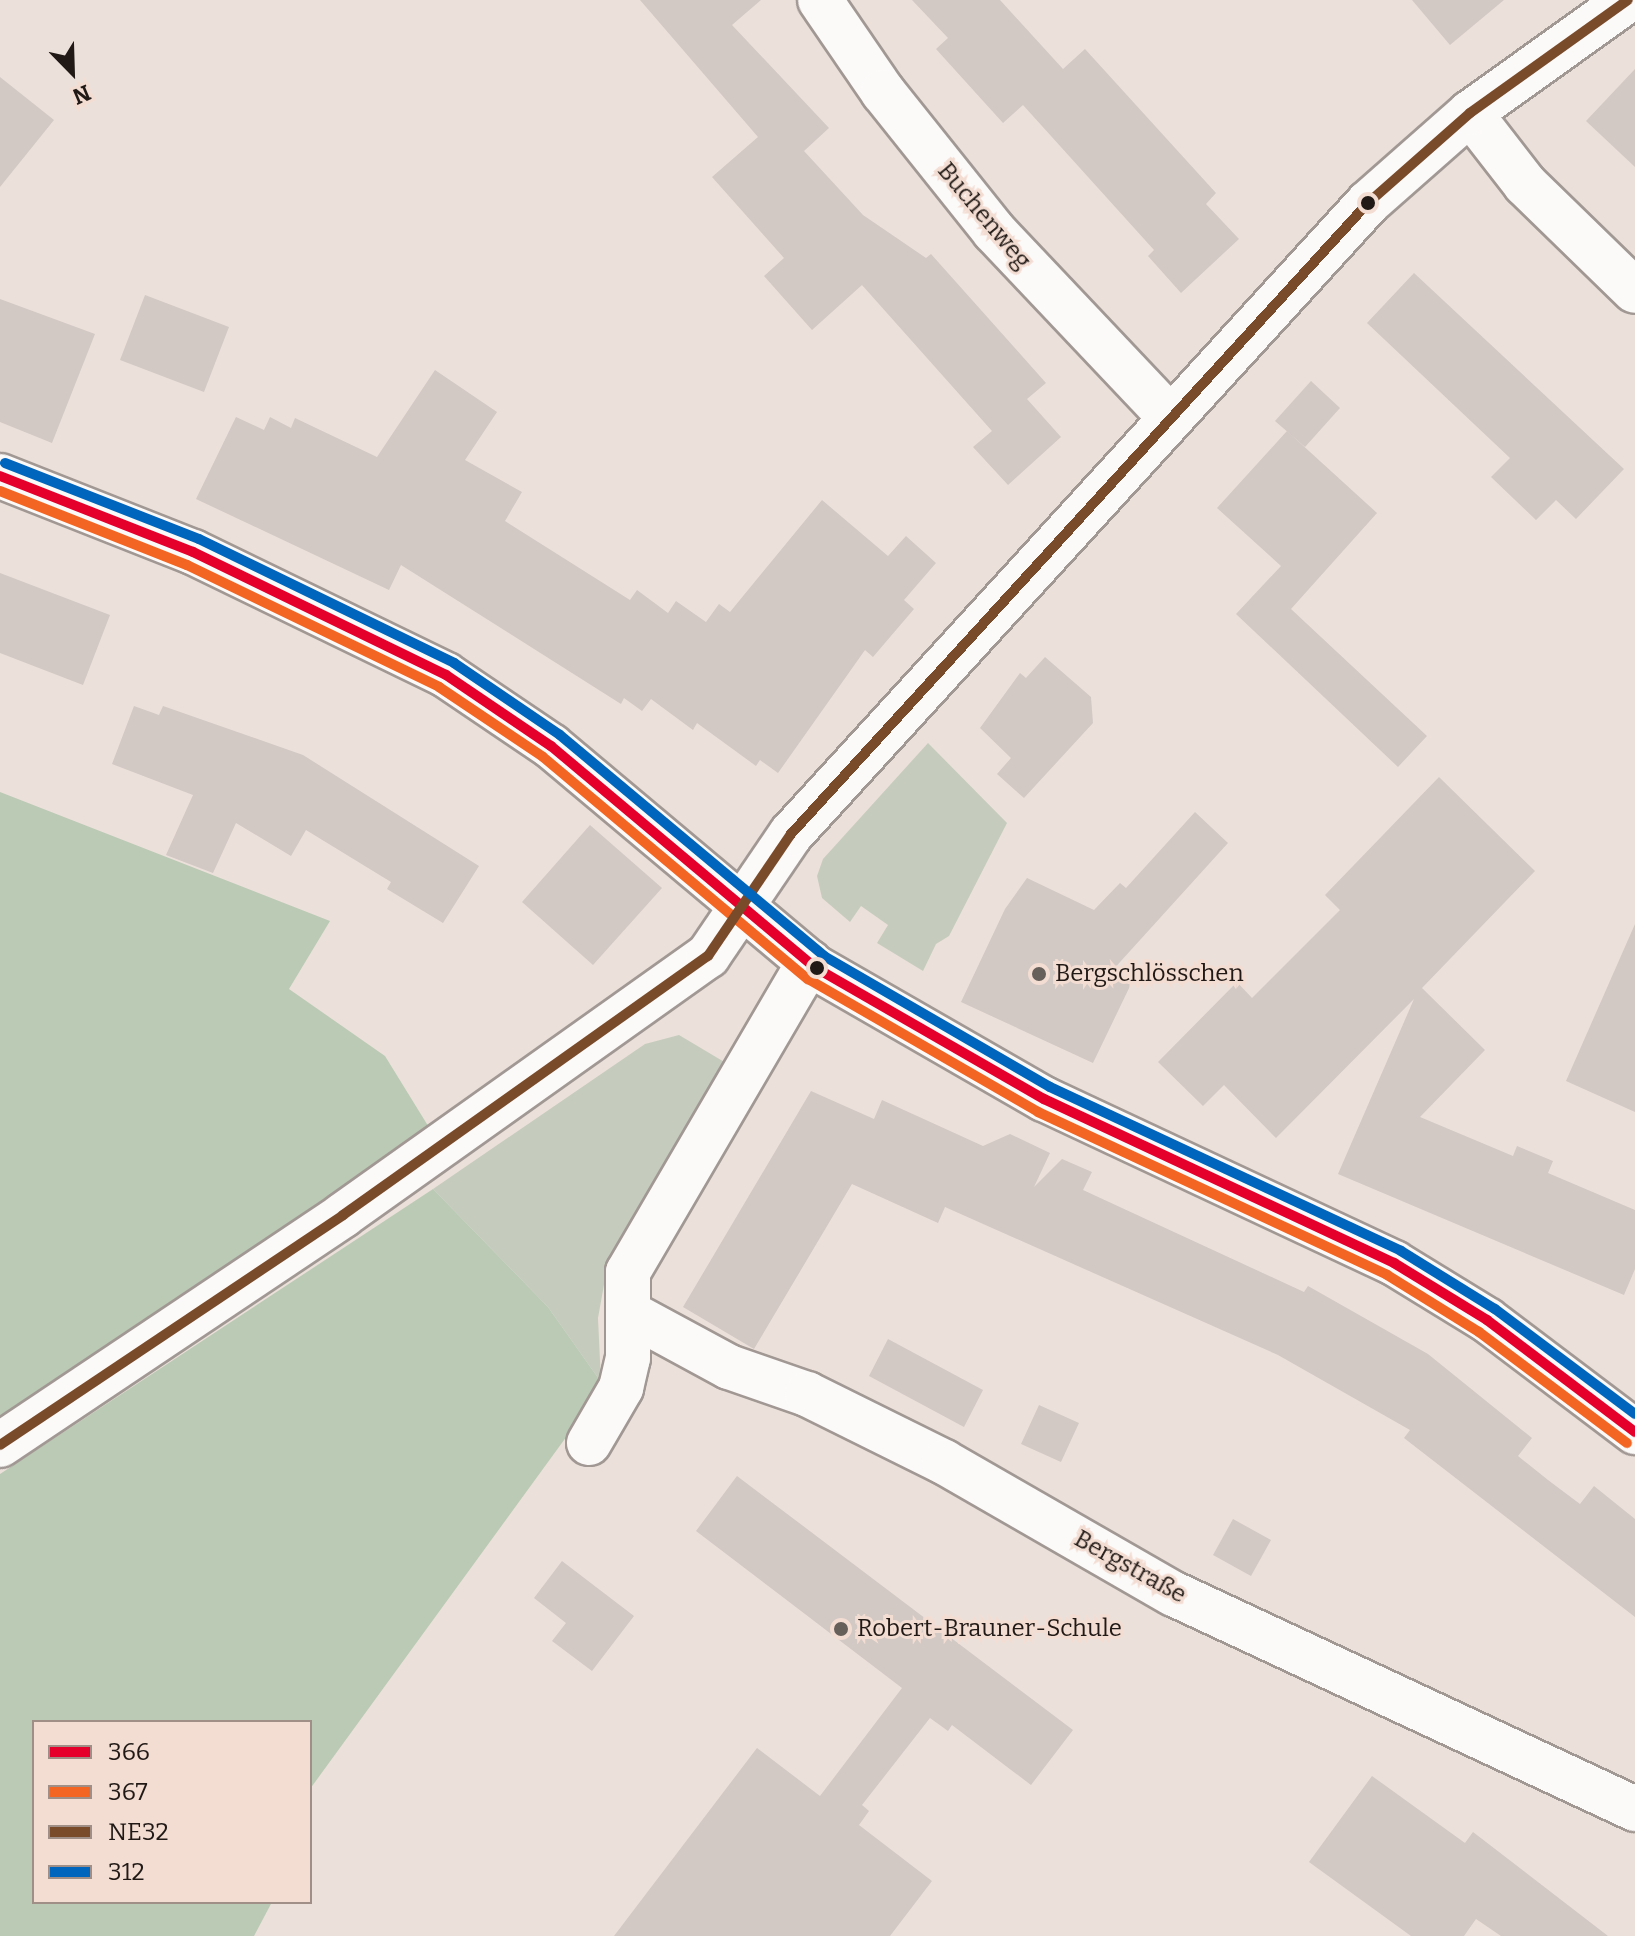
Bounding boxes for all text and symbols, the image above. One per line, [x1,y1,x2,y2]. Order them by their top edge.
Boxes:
north arrow [32,32,112,112]
text: N [68,79,95,110]
street label: Buchenweg [931,157,1037,275]
unlabelled marker [1360,195,1376,211]
unlabelled marker [809,960,825,976]
place label: Bergschlösschen [1055,960,1244,988]
marker: Bergschlösschen [1030,965,1048,983]
street label: Bergstraße [1069,1525,1191,1609]
place label: Robert-Brauner-Schule [857,1615,1122,1643]
marker: Robert-Brauner-Schule [832,1620,850,1638]
legend [32,1720,312,1904]
text: 366 [108,1738,150,1766]
text: 367 [108,1778,147,1806]
text: NE32 [108,1818,169,1846]
text: 312 [108,1858,144,1886]

